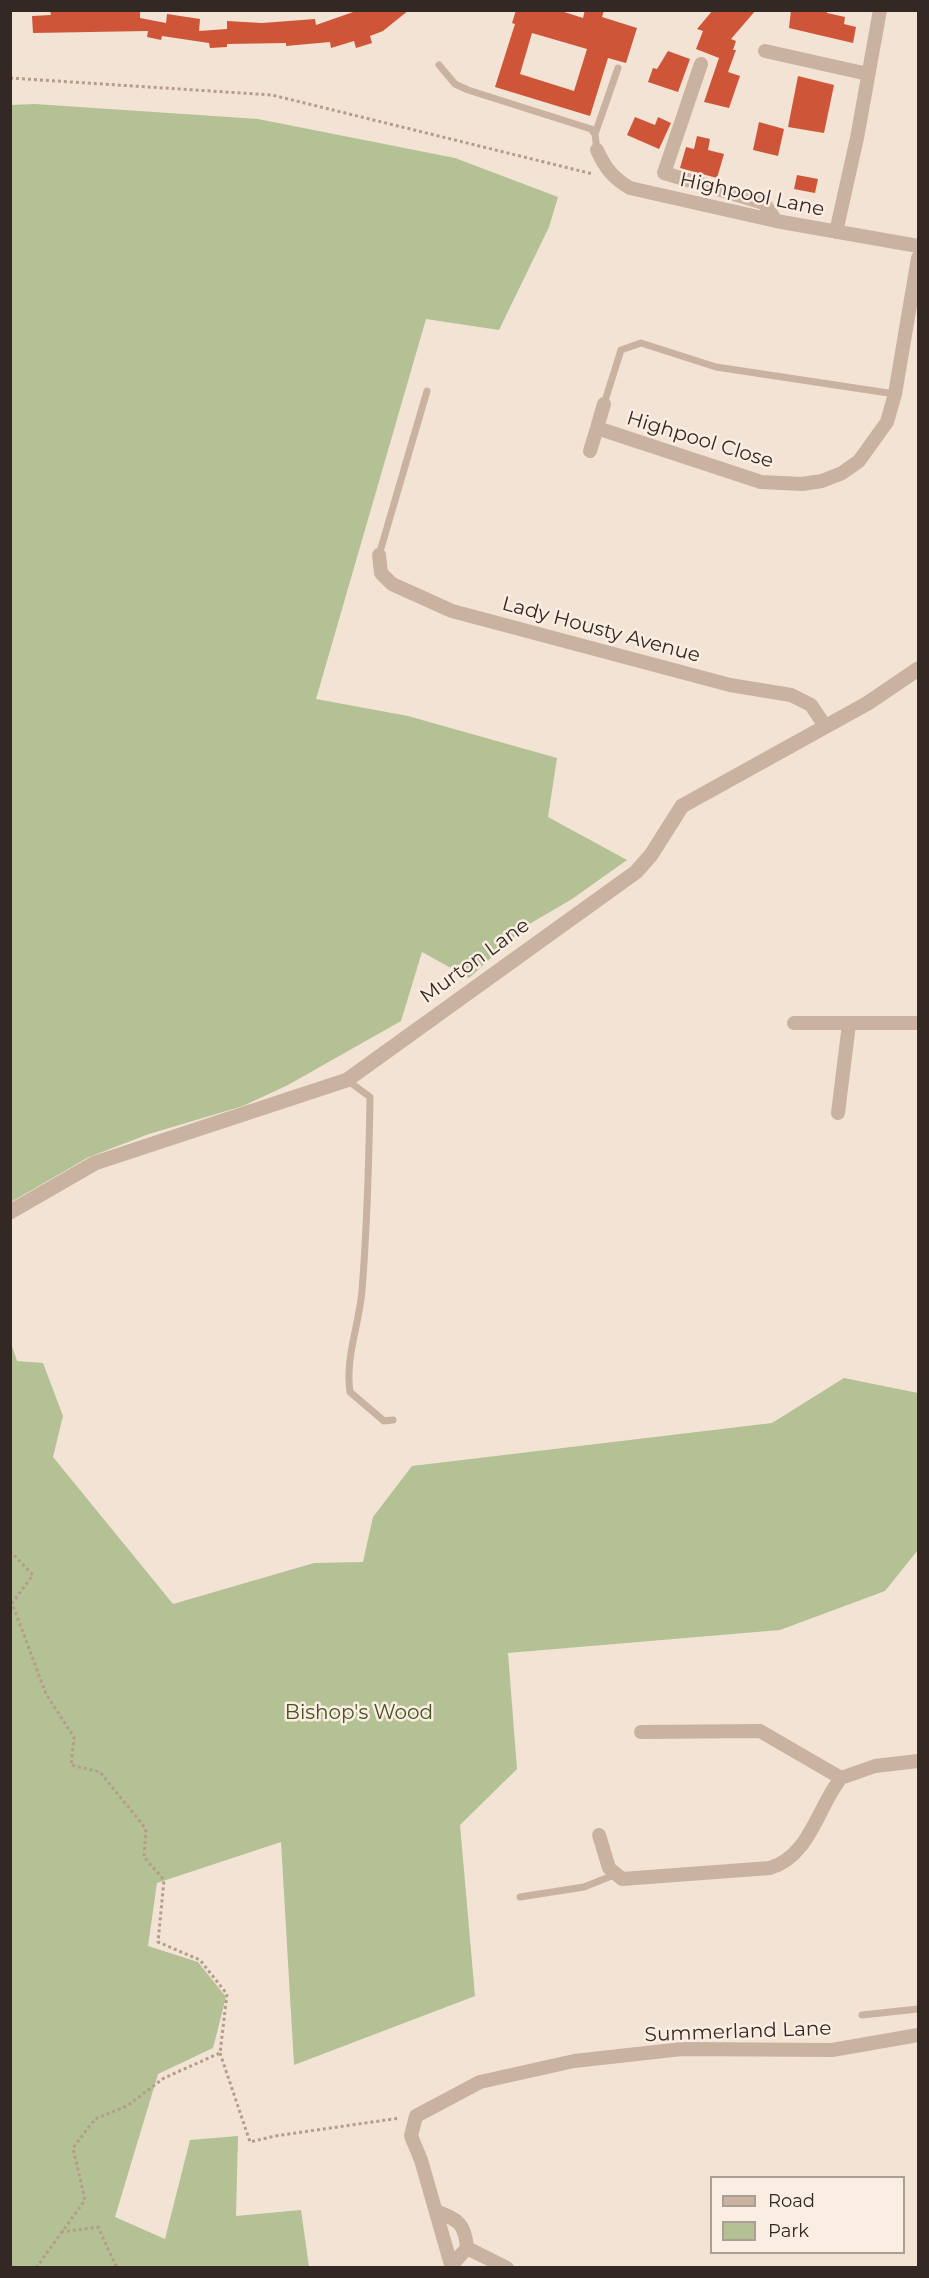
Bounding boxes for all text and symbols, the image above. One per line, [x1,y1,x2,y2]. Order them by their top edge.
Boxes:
street label: Highpool Lane [677,168,827,222]
street label: Highpool Close [624,406,776,474]
street label: Lady Housty Avenue [499,592,703,668]
street label: Murton Lane [416,913,534,1009]
park label: Bishop's Wood [285,1701,433,1725]
street label: Summerland Lane [644,2017,832,2047]
legend [710,2176,905,2254]
text: Road [768,2190,815,2212]
text: Park [768,2220,809,2242]

